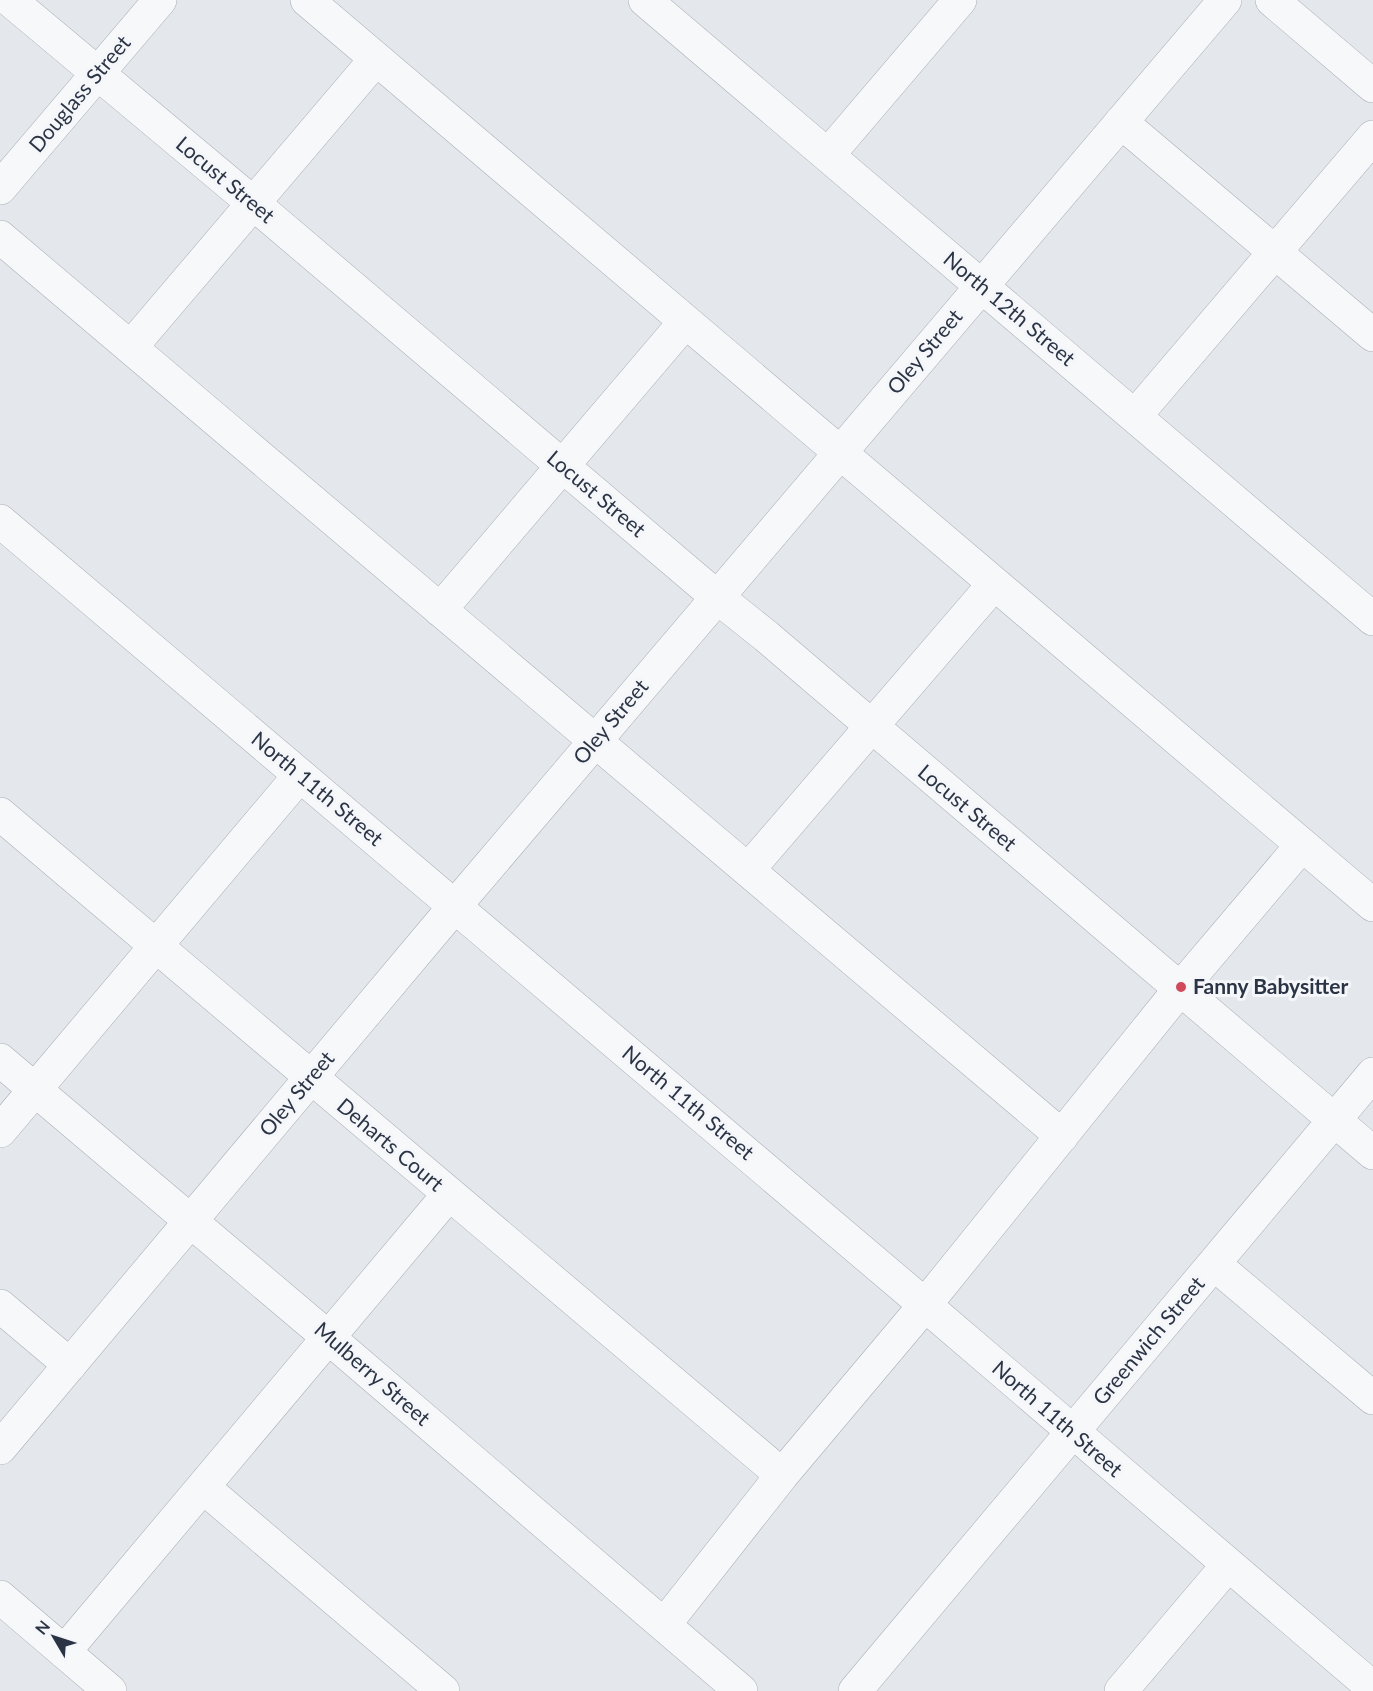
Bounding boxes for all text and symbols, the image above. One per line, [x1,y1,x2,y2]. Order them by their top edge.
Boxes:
street label: Douglass Street [23,29,135,156]
street label: Locust Street [172,130,281,228]
street label: North 12th Street [939,246,1081,370]
street label: Oley Street [881,303,967,399]
street label: Locust Street [543,444,652,542]
street label: Oley Street [567,673,653,769]
street label: North 11th Street [247,726,389,850]
street label: Locust Street [914,758,1023,856]
place label: Fanny Babysitter [1193,973,1348,998]
marker: Fanny Babysitter [1174,980,1188,994]
street label: North 11th Street [618,1040,760,1164]
street label: Oley Street [253,1045,339,1141]
street label: Deharts Court [333,1092,450,1196]
street label: Greenwich Street [1087,1270,1209,1409]
street label: Mulberry Street [310,1316,436,1430]
street label: North 11th Street [988,1355,1128,1481]
north arrow [24,1607,84,1667]
text: N [31,1616,53,1638]

